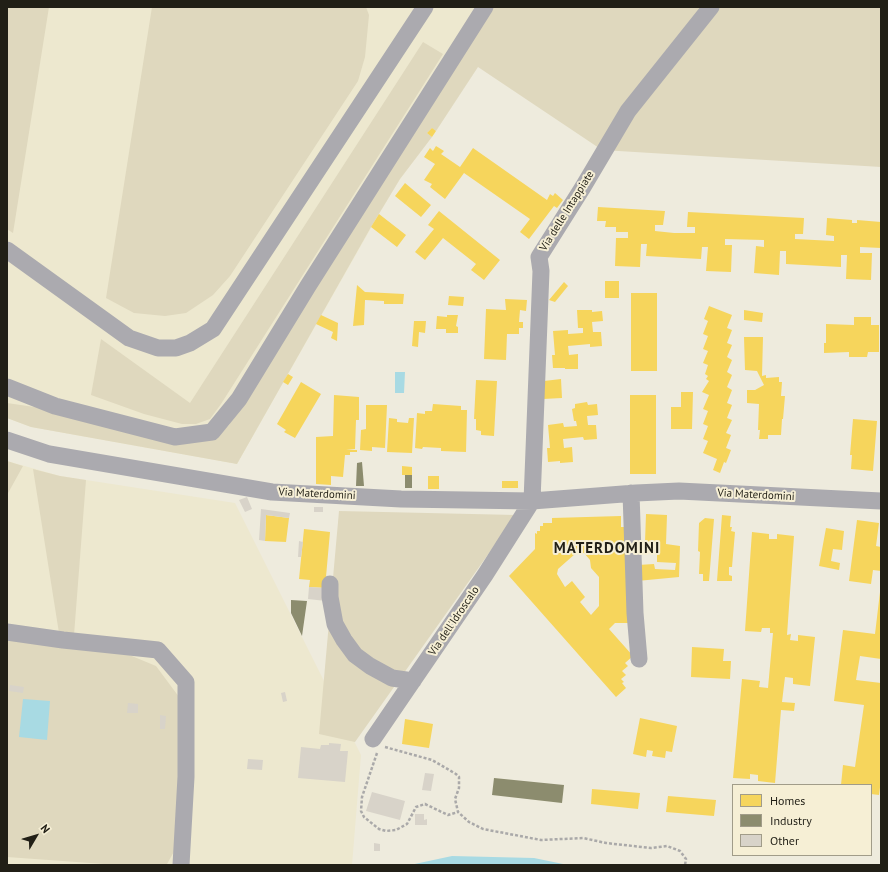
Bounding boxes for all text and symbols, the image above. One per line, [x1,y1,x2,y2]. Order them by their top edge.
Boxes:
street label: Via delle Intappiate [537,169,597,253]
street label: Via Materdomini [278,485,356,503]
street label: Via Materdomini [717,486,795,504]
district label: MATERDOMINI [554,540,660,558]
street label: Via dell'Idroscalo [426,584,482,658]
legend [732,784,872,856]
text: Homes [770,793,805,808]
text: Industry [770,813,812,828]
north arrow [16,816,56,856]
text: N [38,821,53,836]
text: Other [770,833,799,848]

